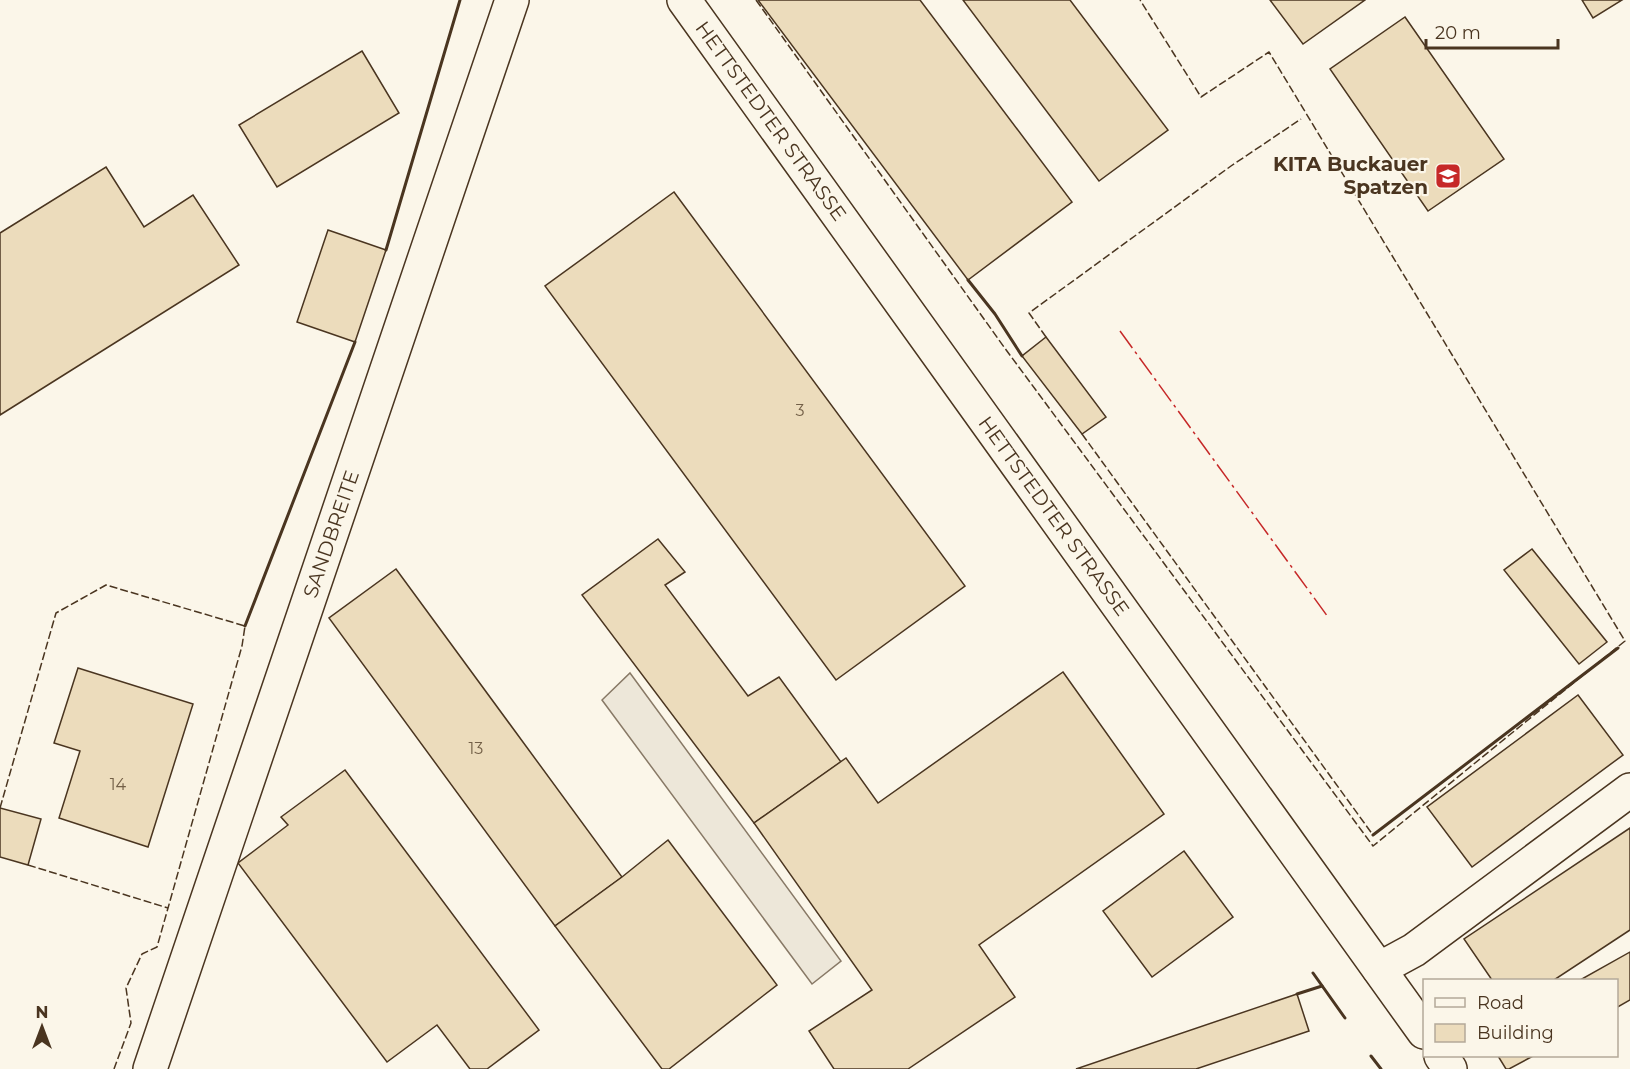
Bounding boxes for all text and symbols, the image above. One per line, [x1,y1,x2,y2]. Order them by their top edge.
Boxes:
scale bar [1426,12,1558,50]
street label: HETTSTEDTER STRASSE [691,17,851,225]
text: 20 m [1435,22,1481,44]
place label: KITA Buckauer Spatzen [1273,152,1428,199]
school or university icon: KITA Buckauer Spatzen [1433,161,1463,191]
house number: 3 [795,401,805,420]
street label: HETTSTEDTER STRASSE [974,412,1134,620]
street label: SANDBREITE [298,467,364,601]
house number: 13 [469,739,483,758]
house number: 14 [110,775,127,794]
legend [1423,979,1618,1057]
text: Road [1477,992,1524,1014]
north arrow [12,997,72,1057]
text: N [36,1003,48,1022]
text: Building [1477,1022,1554,1044]

